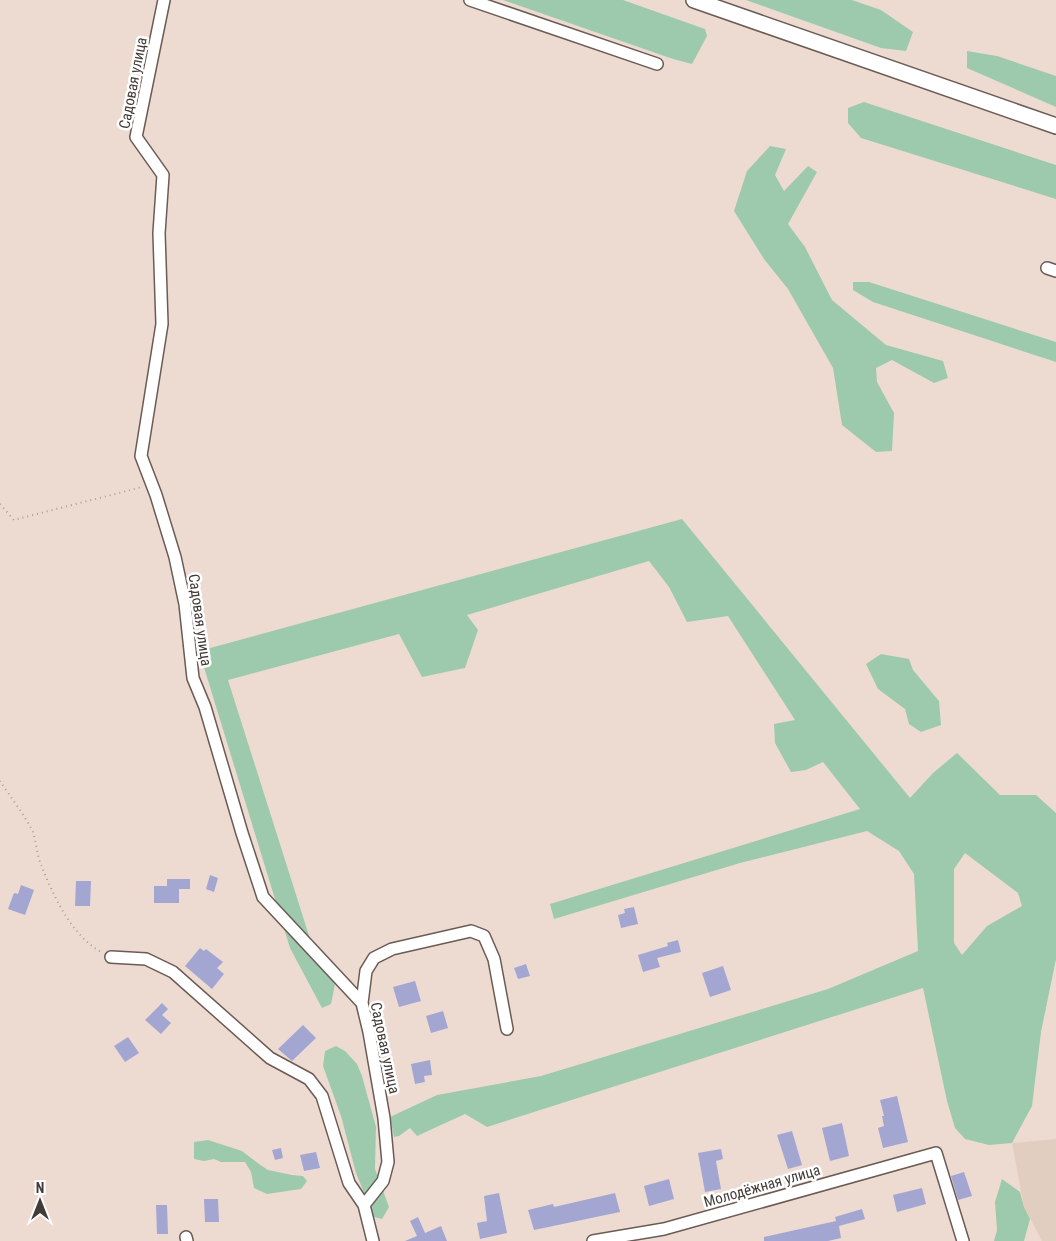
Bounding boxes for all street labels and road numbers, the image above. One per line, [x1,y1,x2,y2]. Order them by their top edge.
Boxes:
street label: Садовая улица [115,36,151,130]
street label: Садовая улица [185,573,215,667]
street label: Садовая улица [367,1001,403,1095]
street label: Молодёжная улица [702,1161,822,1211]

